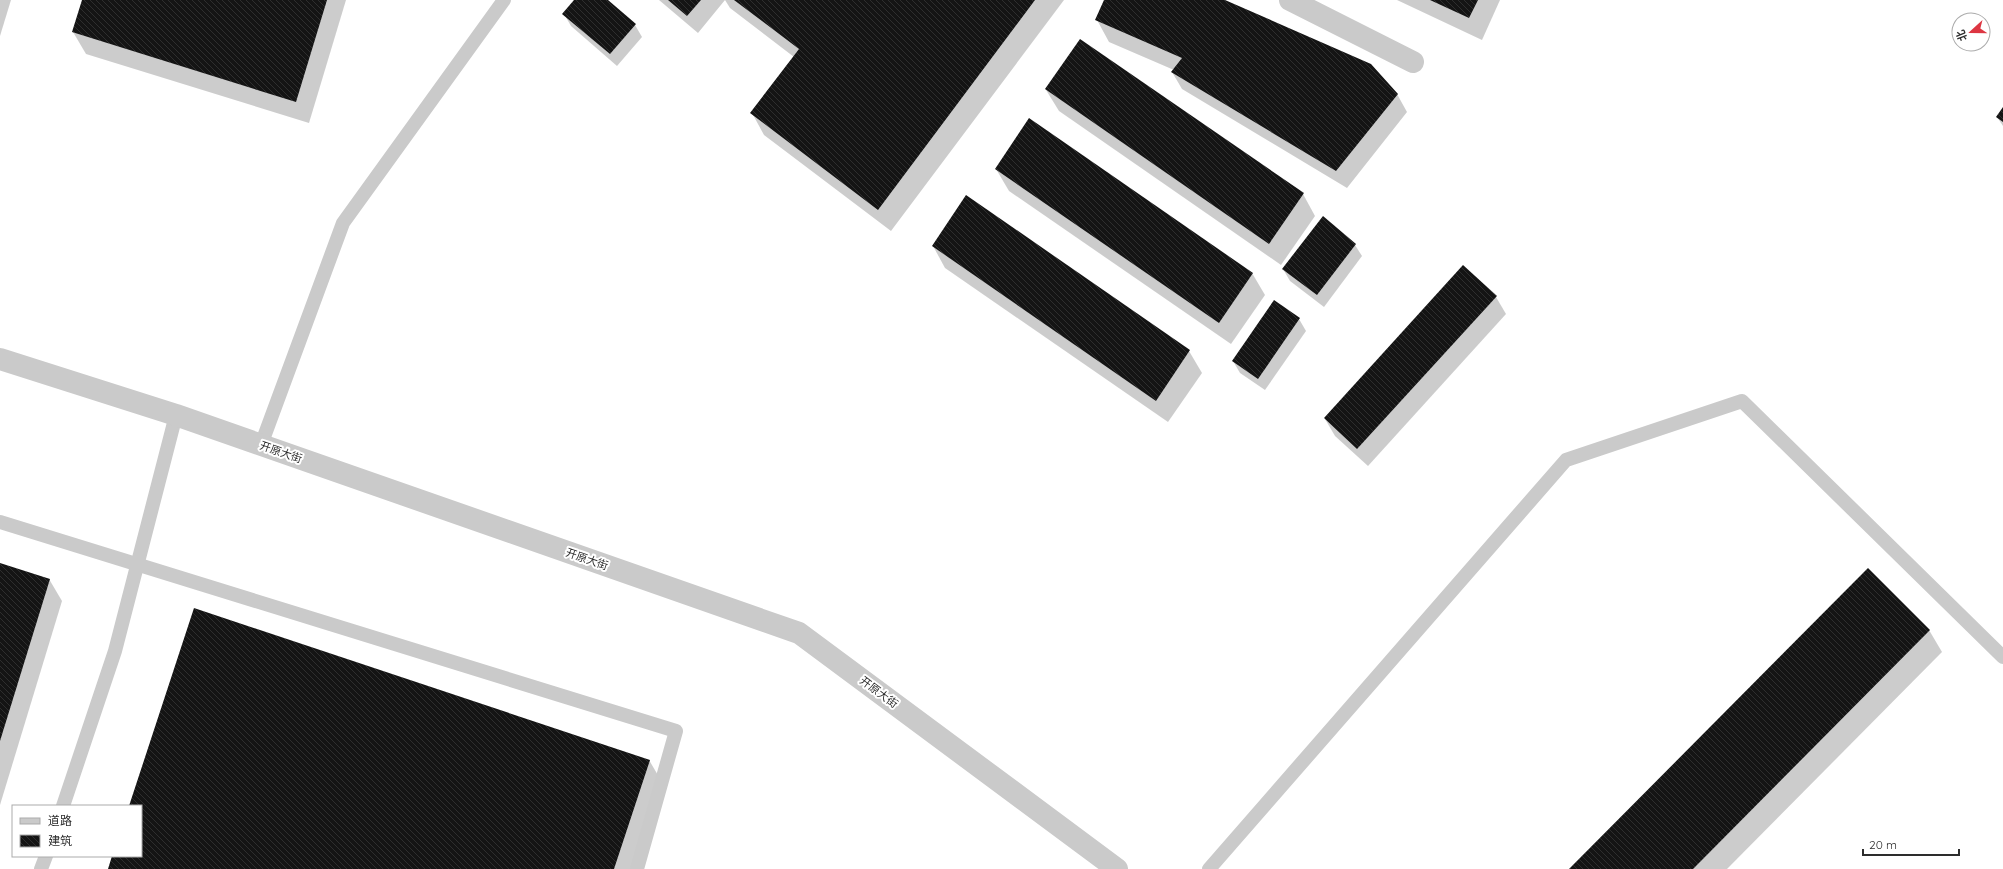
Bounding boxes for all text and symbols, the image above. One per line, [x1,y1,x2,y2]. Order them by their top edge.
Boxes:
north arrow [1951,12,1991,52]
text: 北 [1953,28,1970,43]
street label: 开原大街 [258,438,304,466]
street label: 开原大街 [564,545,610,573]
street label: 开原大街 [857,673,901,711]
legend [12,805,142,857]
text: 道路 [48,813,72,828]
scale bar [1863,831,1959,857]
text: 建筑 [48,833,72,848]
text: 20 m [1869,837,1897,852]

